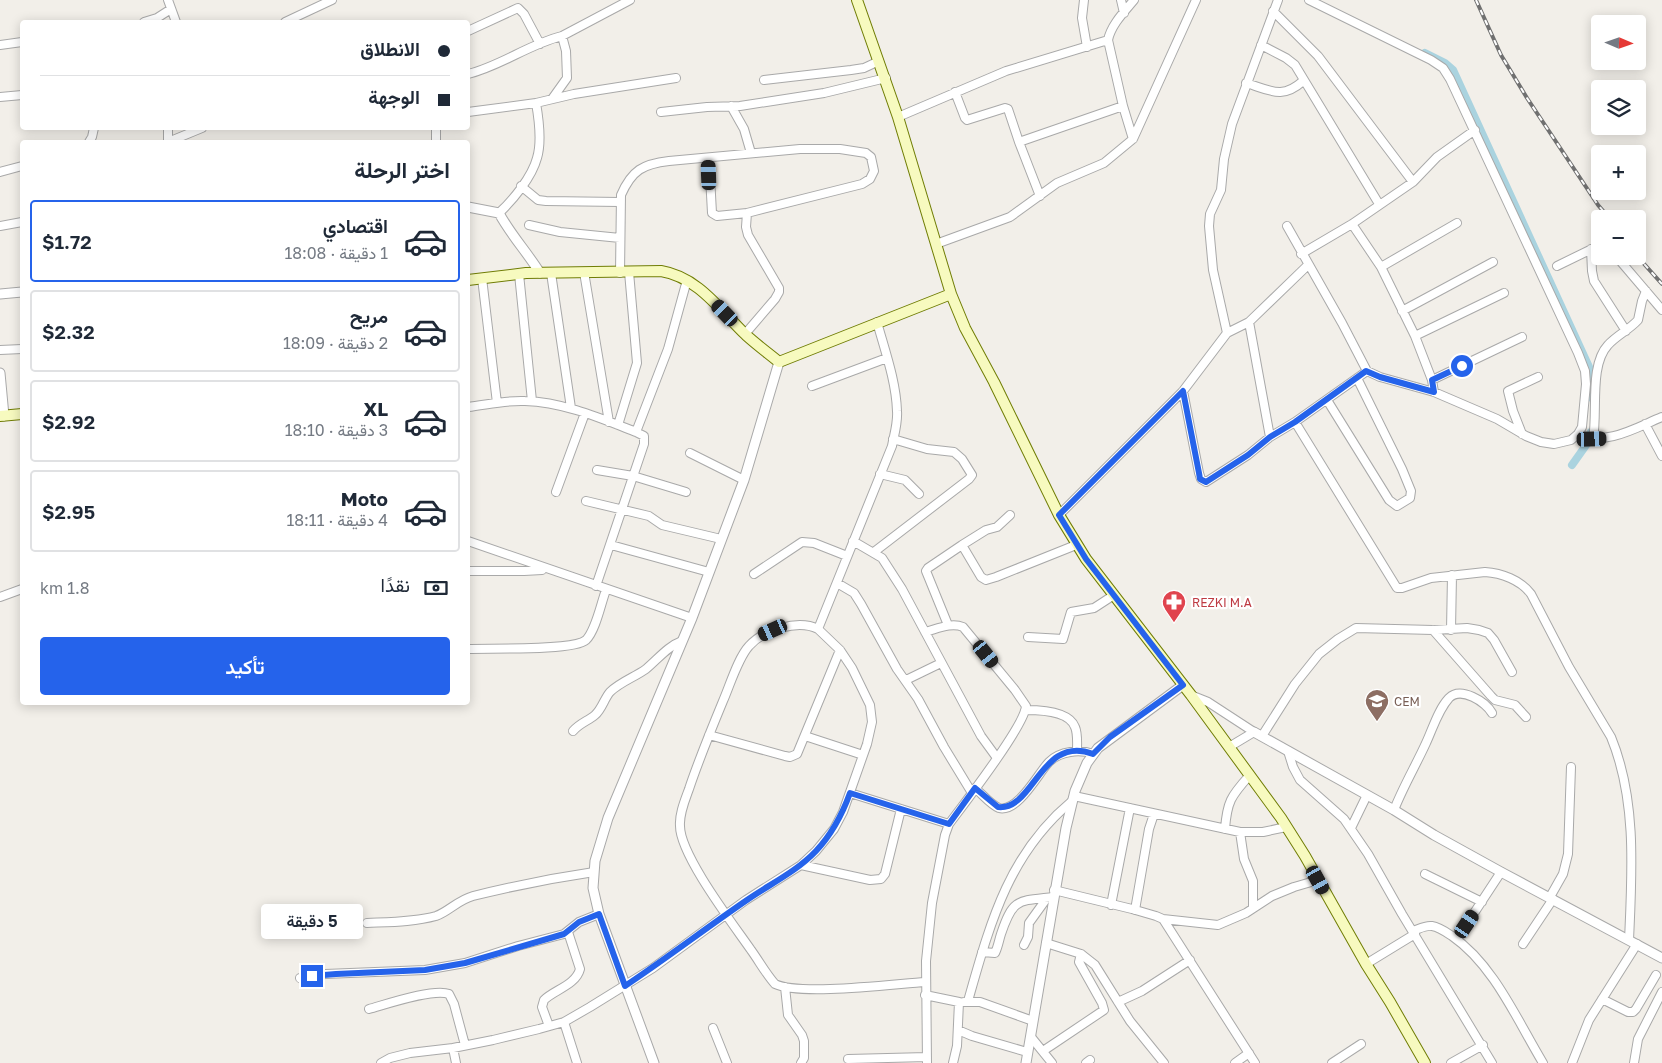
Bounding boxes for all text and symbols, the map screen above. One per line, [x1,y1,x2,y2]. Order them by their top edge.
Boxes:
north arrow [1591,15,1646,70]
map controls [1591,15,1646,265]
text: الانطلاق [360,37,420,60]
button: layers [1591,80,1646,135]
text: الوجهة [368,85,420,108]
button: + [1591,145,1646,200]
text: اختر الرحلة [354,156,450,183]
car [700,160,717,190]
button: − [1591,210,1646,265]
text: اقتصادي [323,214,388,237]
icon: car [403,219,448,264]
text: $1.72 [42,230,92,253]
text: 1 دقيقة · 18:08 [284,243,388,263]
car [709,297,740,329]
text: مريح [350,304,388,327]
icon: car [403,309,448,354]
text: $2.32 [42,320,95,343]
text: 2 دقيقة · 18:09 [283,333,388,353]
route start [1451,355,1473,377]
text: XL [363,397,388,420]
icon: car [403,399,448,444]
text: $2.92 [42,410,95,433]
text: 3 دقيقة · 18:10 [285,420,388,440]
car [1576,431,1607,447]
text: Moto [341,487,388,510]
icon: car [403,489,448,534]
text: $2.95 [42,500,95,523]
text: 4 دقيقة · 18:11 [287,510,388,530]
text: نقدًا [381,573,410,596]
icon: cash [422,574,450,602]
text: 1.8 km [40,578,90,598]
pharmacy icon: REZKI M.A [1161,589,1187,623]
place label: REZKI M.A [1192,595,1252,610]
car [756,617,789,643]
button: تأكيد [40,637,450,695]
car [970,638,1001,670]
school or university icon: CEM [1364,688,1390,722]
place label: CEM [1394,694,1420,709]
car [1304,863,1331,897]
callout: 5 دقيقة [261,904,363,938]
car [1452,907,1481,941]
text: 5 دقيقة [286,911,338,931]
route end [301,965,323,987]

